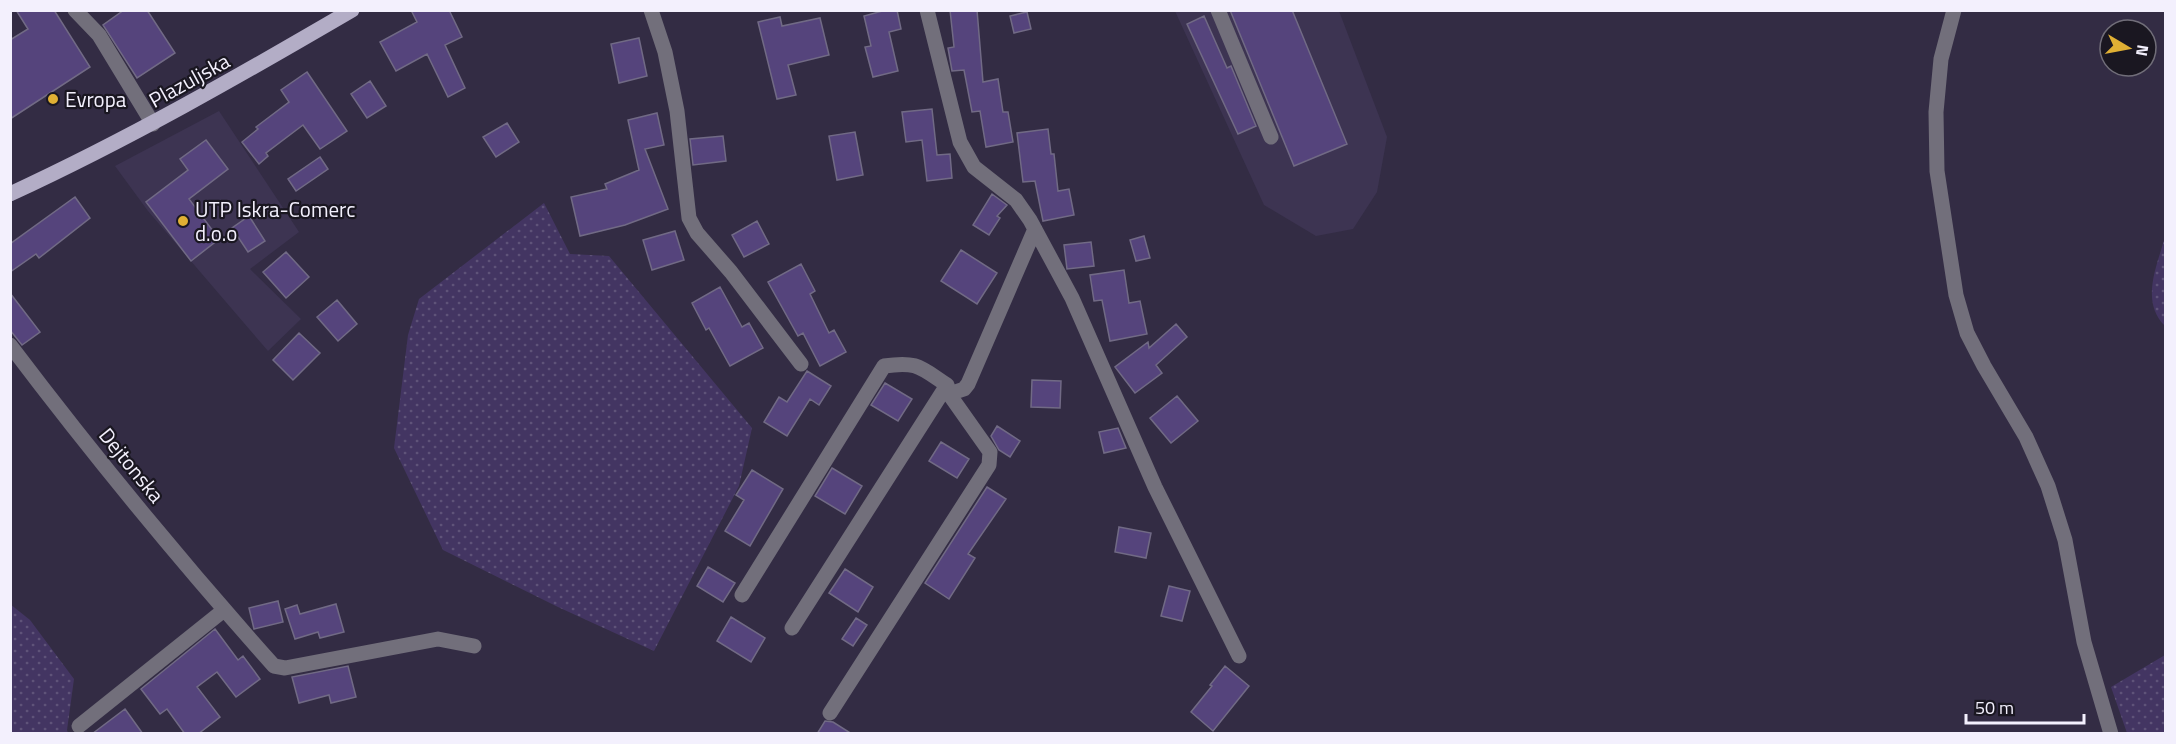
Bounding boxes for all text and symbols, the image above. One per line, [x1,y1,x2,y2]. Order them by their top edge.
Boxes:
north arrow [2098,18,2158,78]
text: N [2130,43,2156,58]
street label: Plazuljska [143,44,236,115]
place label: Evropa [65,83,127,115]
marker: Evropa [46,92,60,106]
place label: UTP Iskra-Comerc d.o.o [195,193,355,249]
marker: UTP Iskra-Comerc d.o.o [176,214,190,228]
street label: Dejtonska [92,420,173,510]
scale bar [1966,687,2084,725]
text: 50 m [1975,694,2014,721]

